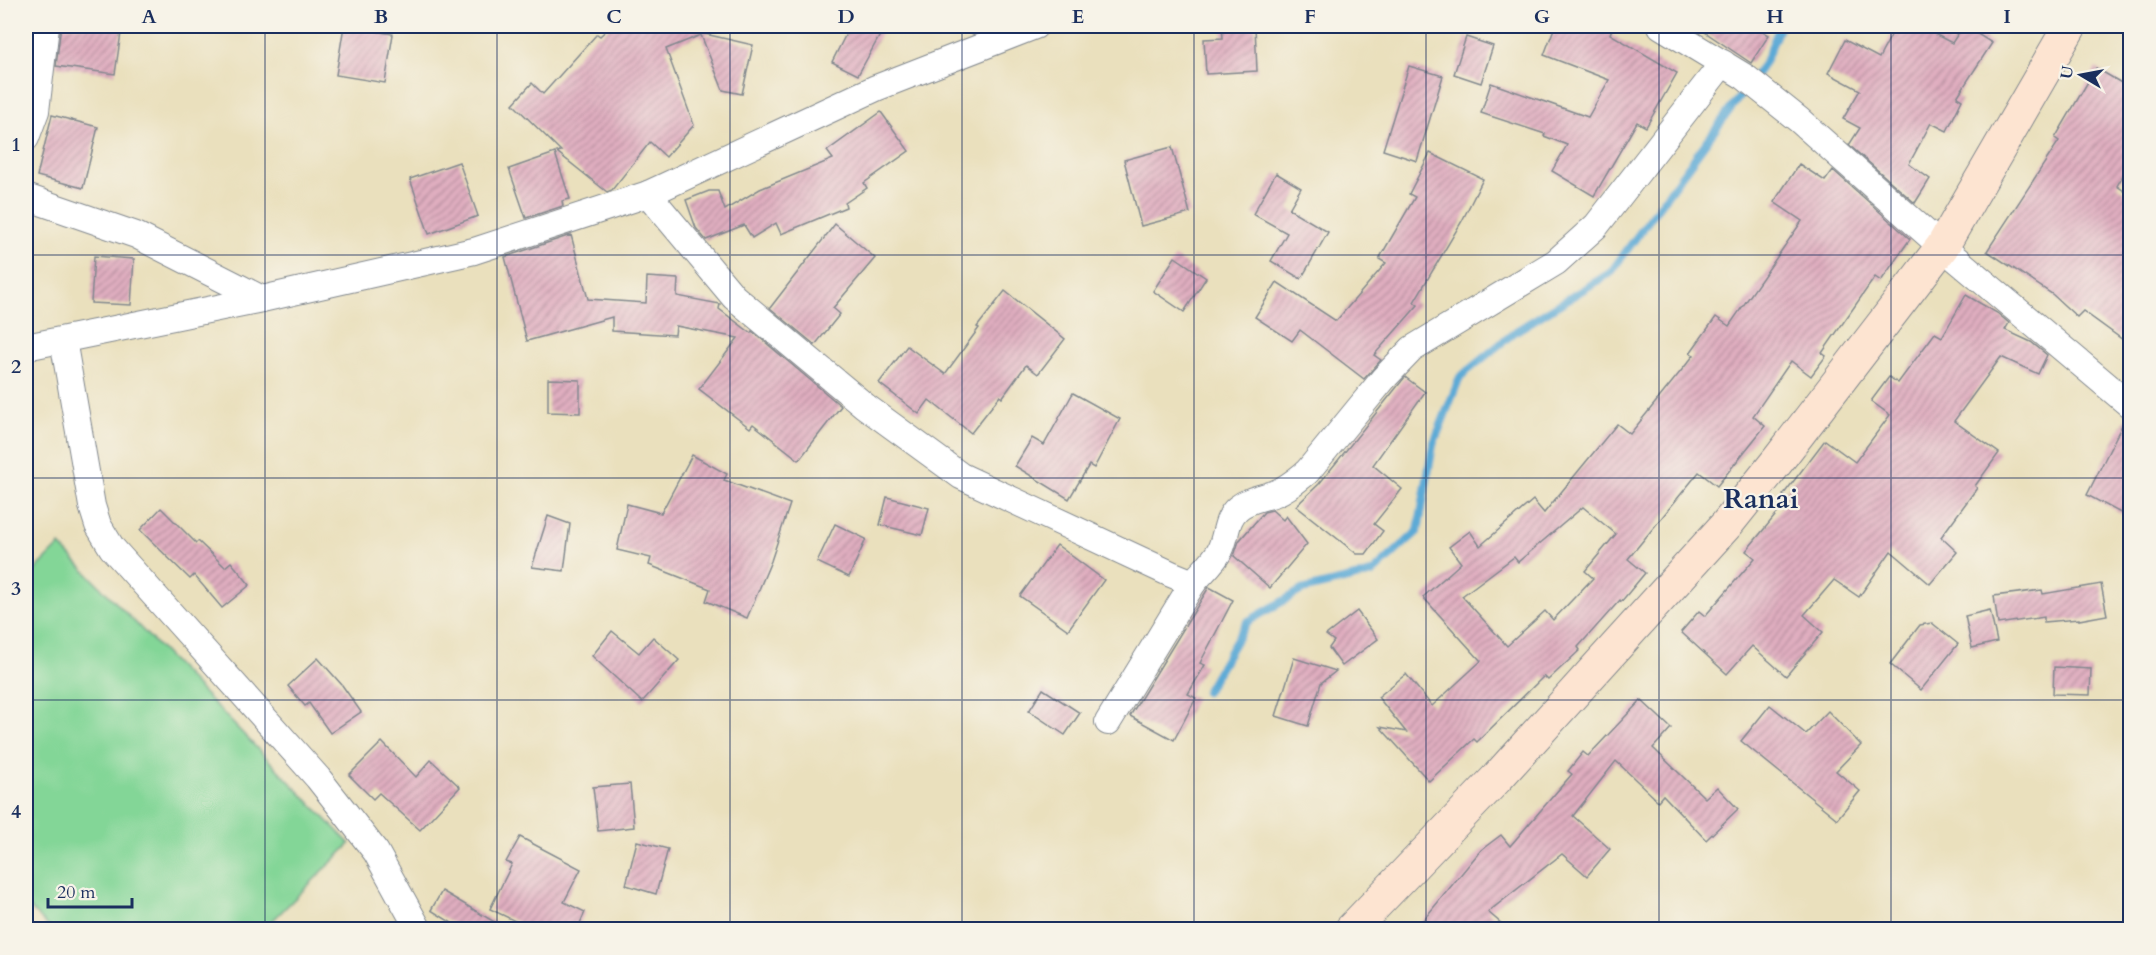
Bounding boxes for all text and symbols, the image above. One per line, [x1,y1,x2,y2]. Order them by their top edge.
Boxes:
text: A [141,3,157,30]
text: B [374,3,388,30]
text: C [606,3,622,30]
text: D [837,3,855,30]
text: E [1072,3,1084,30]
text: F [1304,3,1316,30]
text: G [1534,3,1550,30]
text: H [1766,3,1784,30]
text: I [2003,3,2011,30]
north arrow [2051,45,2111,105]
text: U [2055,64,2079,81]
text: 1 [11,131,21,158]
text: 2 [11,353,21,380]
district label: Ranai [1723,480,1799,518]
text: 3 [11,575,21,602]
text: 4 [11,798,21,825]
scale bar [48,871,132,909]
text: 20 m [57,880,96,905]

